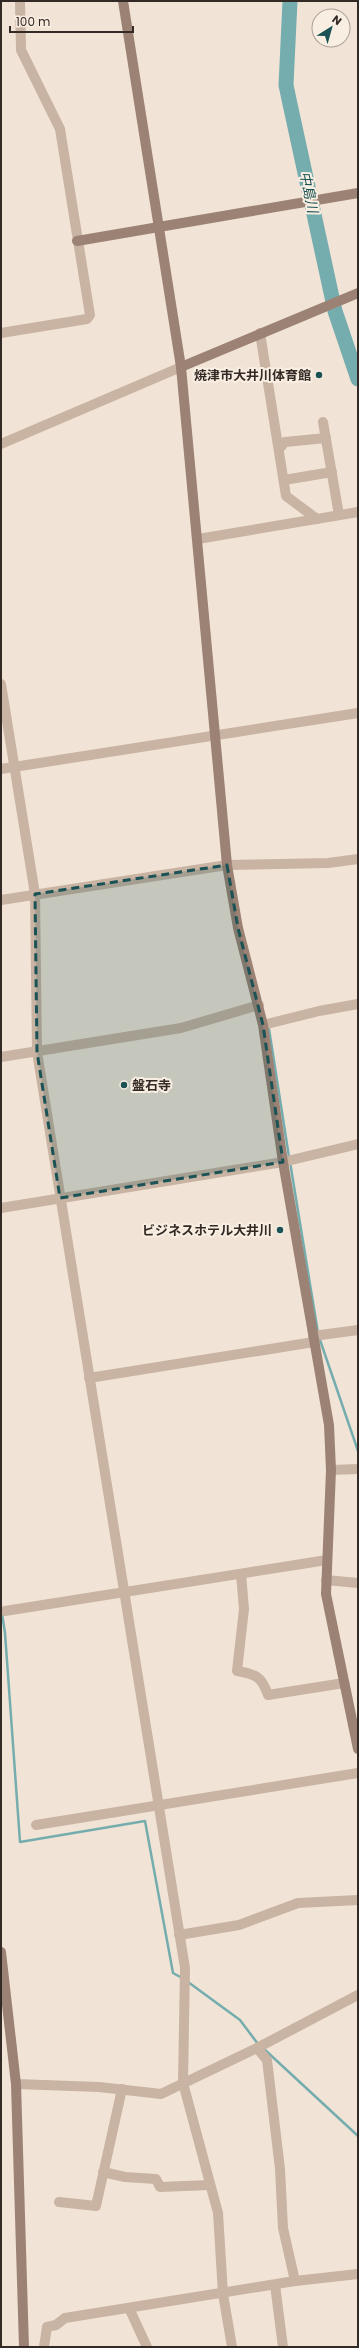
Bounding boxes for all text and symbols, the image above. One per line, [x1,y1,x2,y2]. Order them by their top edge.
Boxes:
scale bar [10,8,133,34]
north arrow [311,8,351,48]
text: N [329,11,345,29]
text: 100 m [16,13,50,30]
water label: 中島川 [295,169,324,217]
place label: 焼津市大井川体育館 [194,366,311,385]
marker: 焼津市大井川体育館 [314,370,324,380]
place label: 盤石寺 [132,1076,171,1095]
marker: 盤石寺 [119,1080,129,1090]
place label: ビジネスホテル大井川 [142,1221,272,1240]
marker: ビジネスホテル大井川 [275,1225,285,1235]

